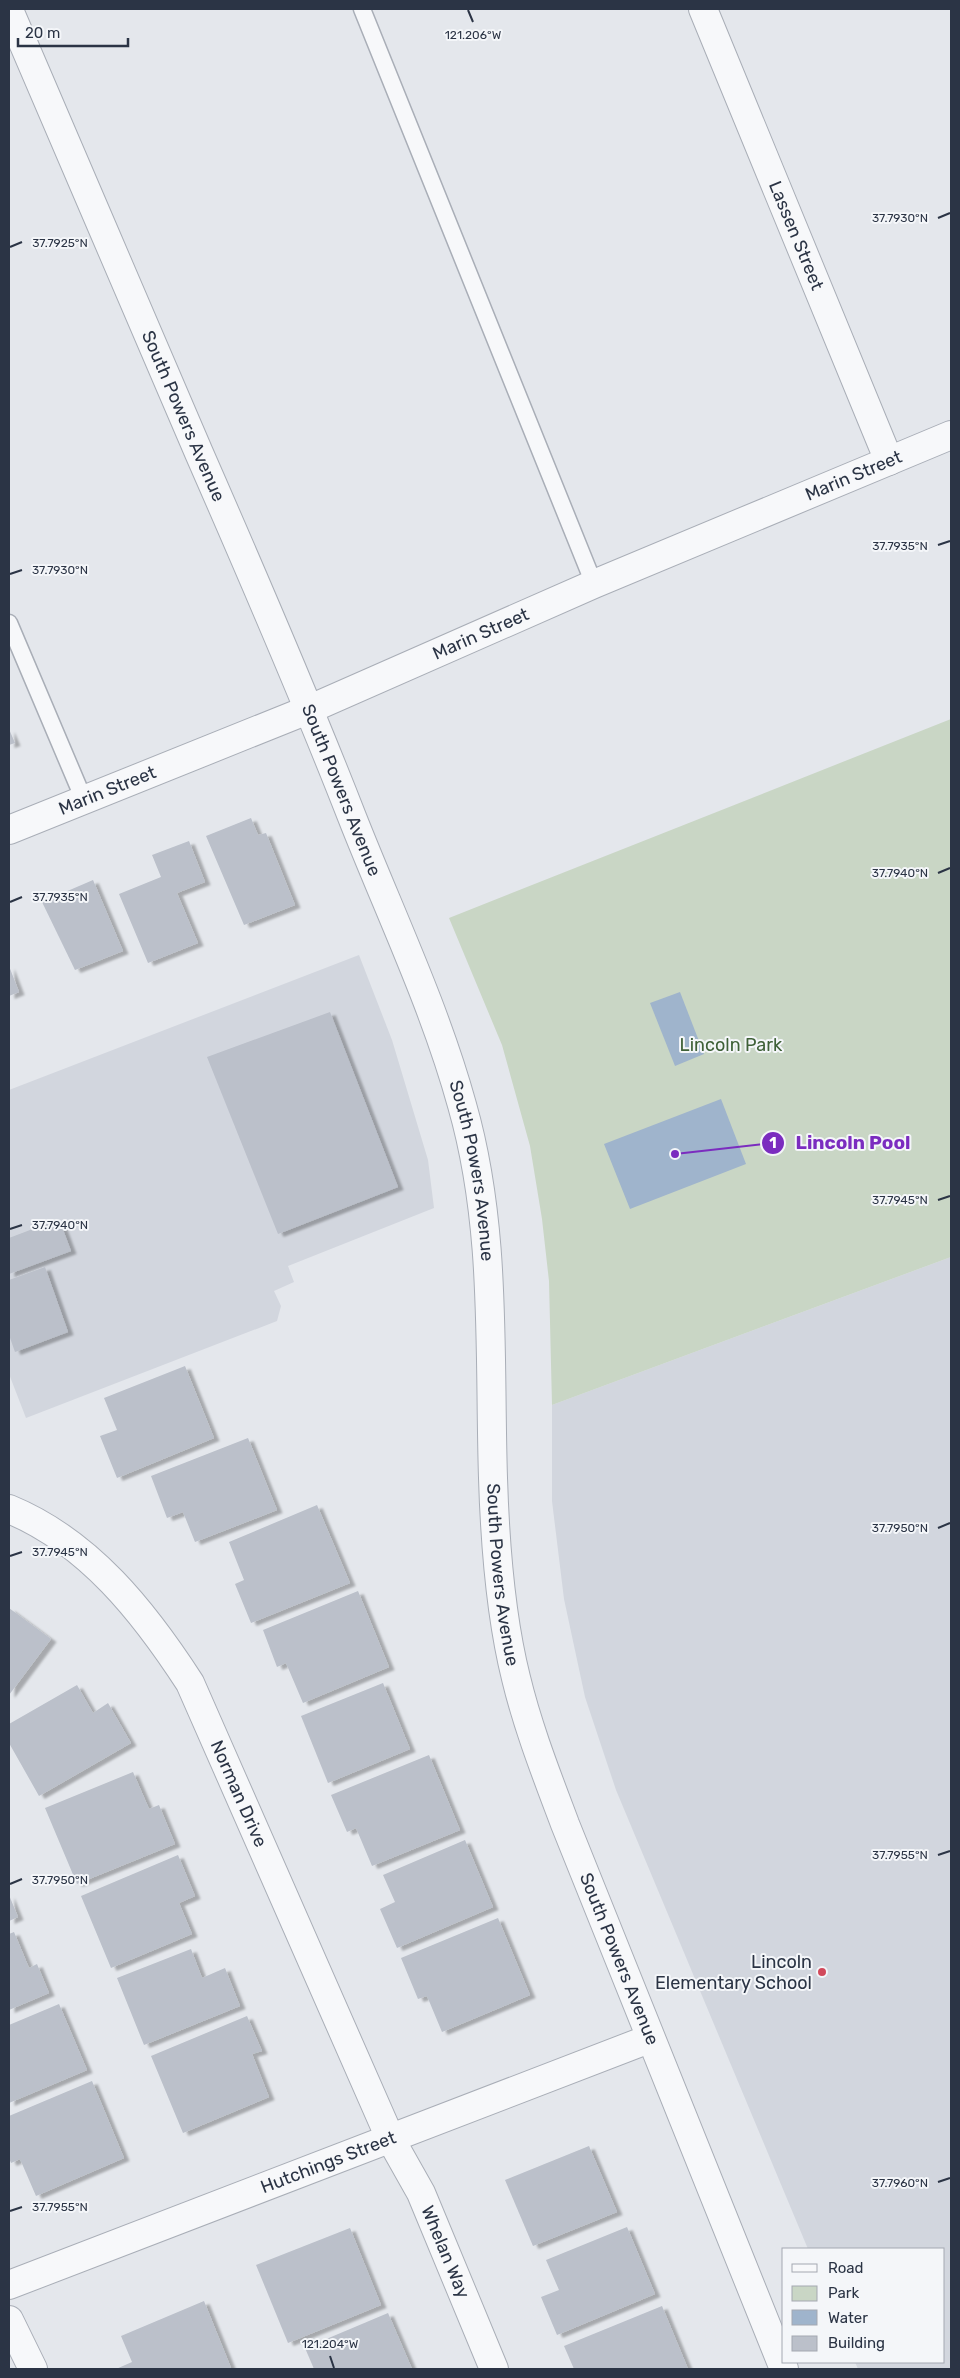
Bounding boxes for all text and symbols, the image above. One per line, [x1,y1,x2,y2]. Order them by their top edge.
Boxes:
scale bar [18,15,128,47]
text: 20 m [25,24,60,42]
text: 121.206°W [445,28,502,42]
street label: Lassen Street [764,178,828,293]
text: 37.7930°N [872,211,928,225]
text: 37.7925°N [32,236,88,250]
street label: South Powers Avenue [137,327,230,505]
street label: Marin Street [802,446,905,506]
text: 37.7935°N [872,539,928,553]
text: 37.7930°N [32,563,88,577]
street label: Marin Street [429,603,532,665]
street label: South Powers Avenue [297,701,386,879]
street label: Marin Street [56,761,159,820]
text: 37.7940°N [872,866,928,880]
text: 37.7935°N [32,890,88,904]
park label: Lincoln Park [680,1034,783,1056]
street label: South Powers Avenue [444,1078,498,1262]
callout: Lincoln Pool [761,1126,920,1160]
text: Lincoln Pool [796,1131,910,1154]
text: 1 [769,1134,777,1152]
text: 37.7945°N [872,1193,928,1207]
text: 37.7940°N [32,1218,88,1232]
street label: South Powers Avenue [482,1483,524,1668]
text: 37.7950°N [872,1521,928,1535]
text: 37.7945°N [32,1545,88,1559]
street label: Norman Drive [206,1737,272,1851]
text: 37.7955°N [872,1848,928,1862]
street label: South Powers Avenue [575,1870,664,2048]
text: 37.7950°N [32,1873,88,1887]
place label: Lincoln Elementary School [655,1951,812,1994]
marker: Lincoln Elementary School [816,1966,828,1978]
street label: Hutchings Street [257,2126,399,2198]
text: 37.7960°N [872,2176,928,2190]
text: 37.7955°N [32,2200,88,2214]
street label: Whelan Way [416,2202,475,2302]
legend [782,2248,945,2363]
text: Road [828,2259,864,2277]
text: Park [828,2284,859,2302]
text: Water [828,2309,868,2327]
text: Building [828,2334,885,2352]
text: 121.204°W [302,2337,359,2351]

